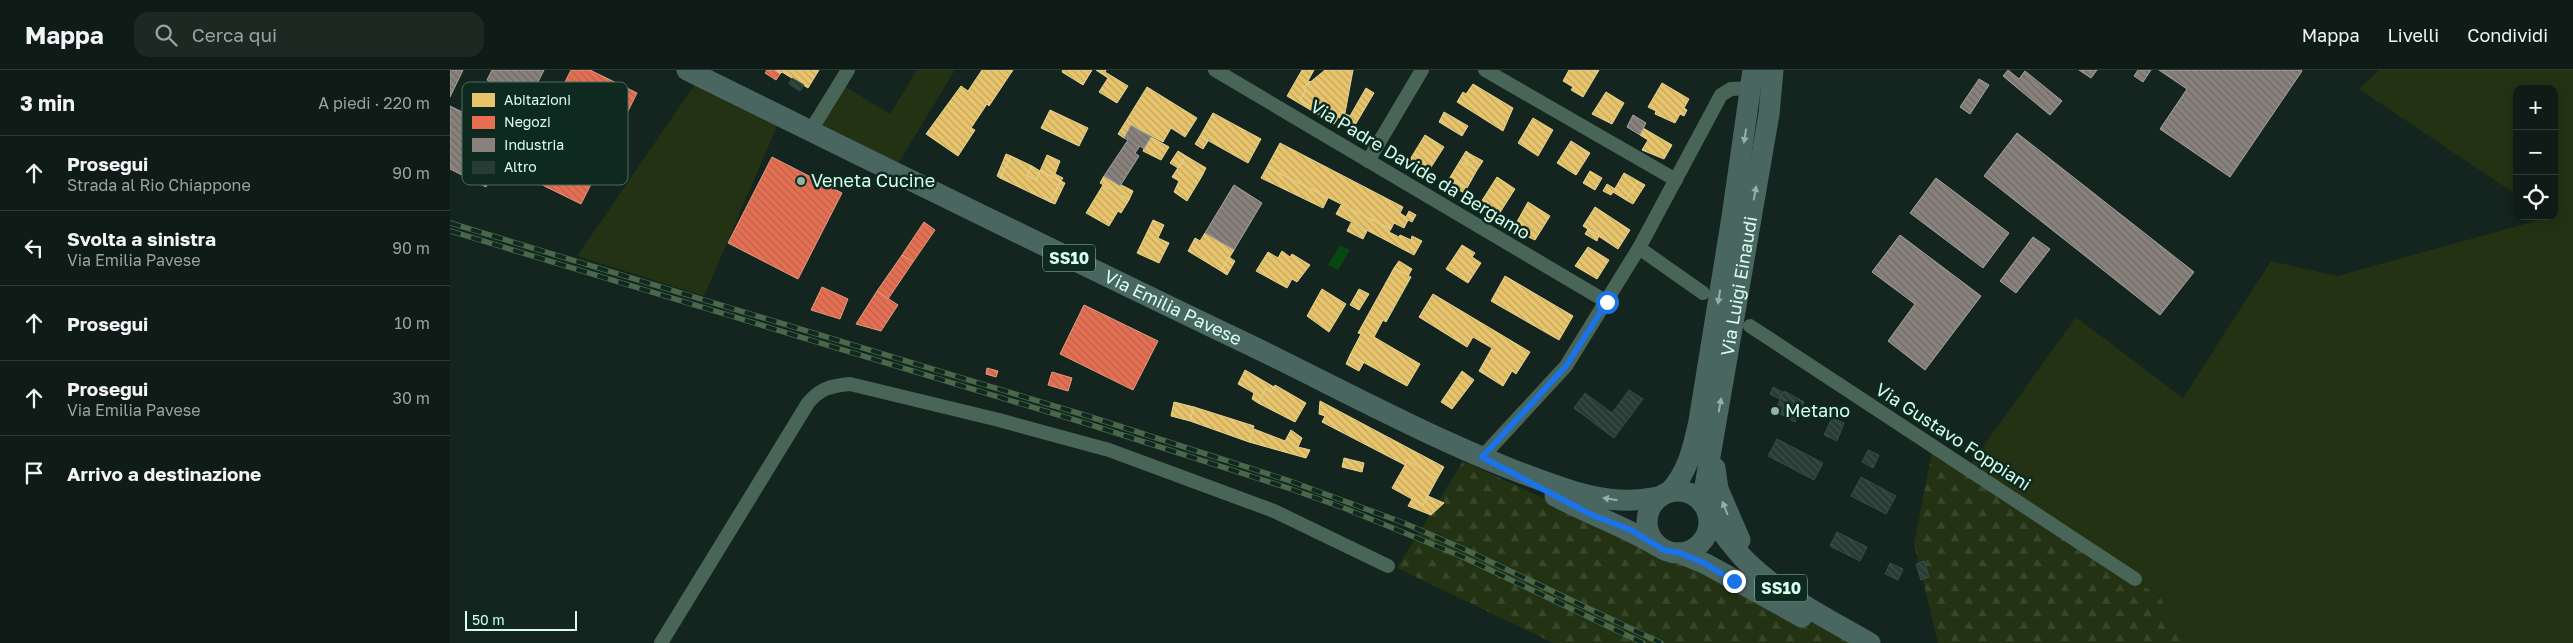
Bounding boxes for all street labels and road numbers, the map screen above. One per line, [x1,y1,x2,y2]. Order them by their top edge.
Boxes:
street label: Via Padre Davide da Bergamo [1307,95,1534,244]
street label: Via Luigi Einaudi [1716,214,1761,358]
road number: SS10 [1043,244,1095,272]
street label: Via Emilia Pavese [1101,265,1246,350]
street label: Via Gustavo Foppiani [1872,378,2035,495]
road number: SS10 [1755,574,1807,602]

